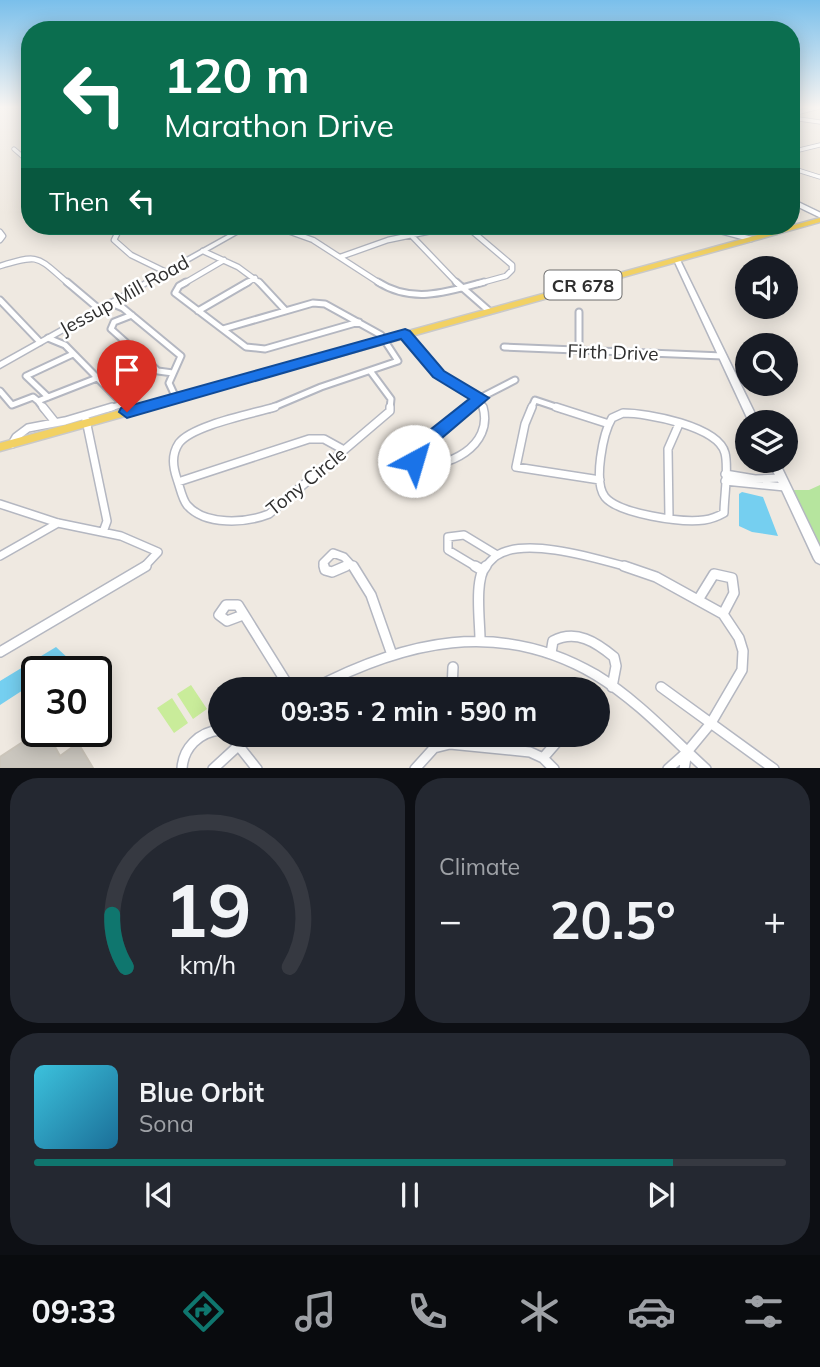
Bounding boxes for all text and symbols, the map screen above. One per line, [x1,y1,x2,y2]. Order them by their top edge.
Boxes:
text: 120 m [164,44,310,105]
icon: left [49,49,140,140]
text: Marathon Drive [164,105,394,145]
icon: left [123,182,161,220]
text: Then [49,185,109,218]
street label: Jessup Mill Road [55,250,193,340]
map controls [735,256,798,473]
button: sound [735,256,798,319]
road number: CR 678 [544,270,622,300]
button: search [735,333,798,396]
street label: Firth Drive [567,338,659,366]
pin [97,340,157,412]
icon: arrive [108,351,146,389]
button: layers [735,410,798,473]
position arrow [377,424,451,498]
street label: Tony Circle [261,442,351,520]
speed limit sign: 30 [21,656,112,747]
text: 09:35 · 2 min · 590 m [281,695,537,728]
text: Climate [439,852,520,881]
text: 19 [164,864,251,955]
text: 20.5° [549,887,676,952]
text: − [439,896,462,944]
text: + [763,896,786,944]
text: km/h [179,948,236,979]
text: Blue Orbit [139,1076,264,1109]
text: Sona [139,1109,194,1138]
icon: previous [140,1176,178,1214]
icon: pause [391,1176,429,1214]
icon: next [642,1176,680,1214]
icon: directions [179,1287,228,1336]
icon: music [291,1287,340,1336]
icon: phone [403,1287,452,1336]
icon: climate [515,1287,564,1336]
icon: car [627,1287,676,1336]
icon: filters [739,1287,788,1336]
text: 09:33 [32,1291,116,1331]

